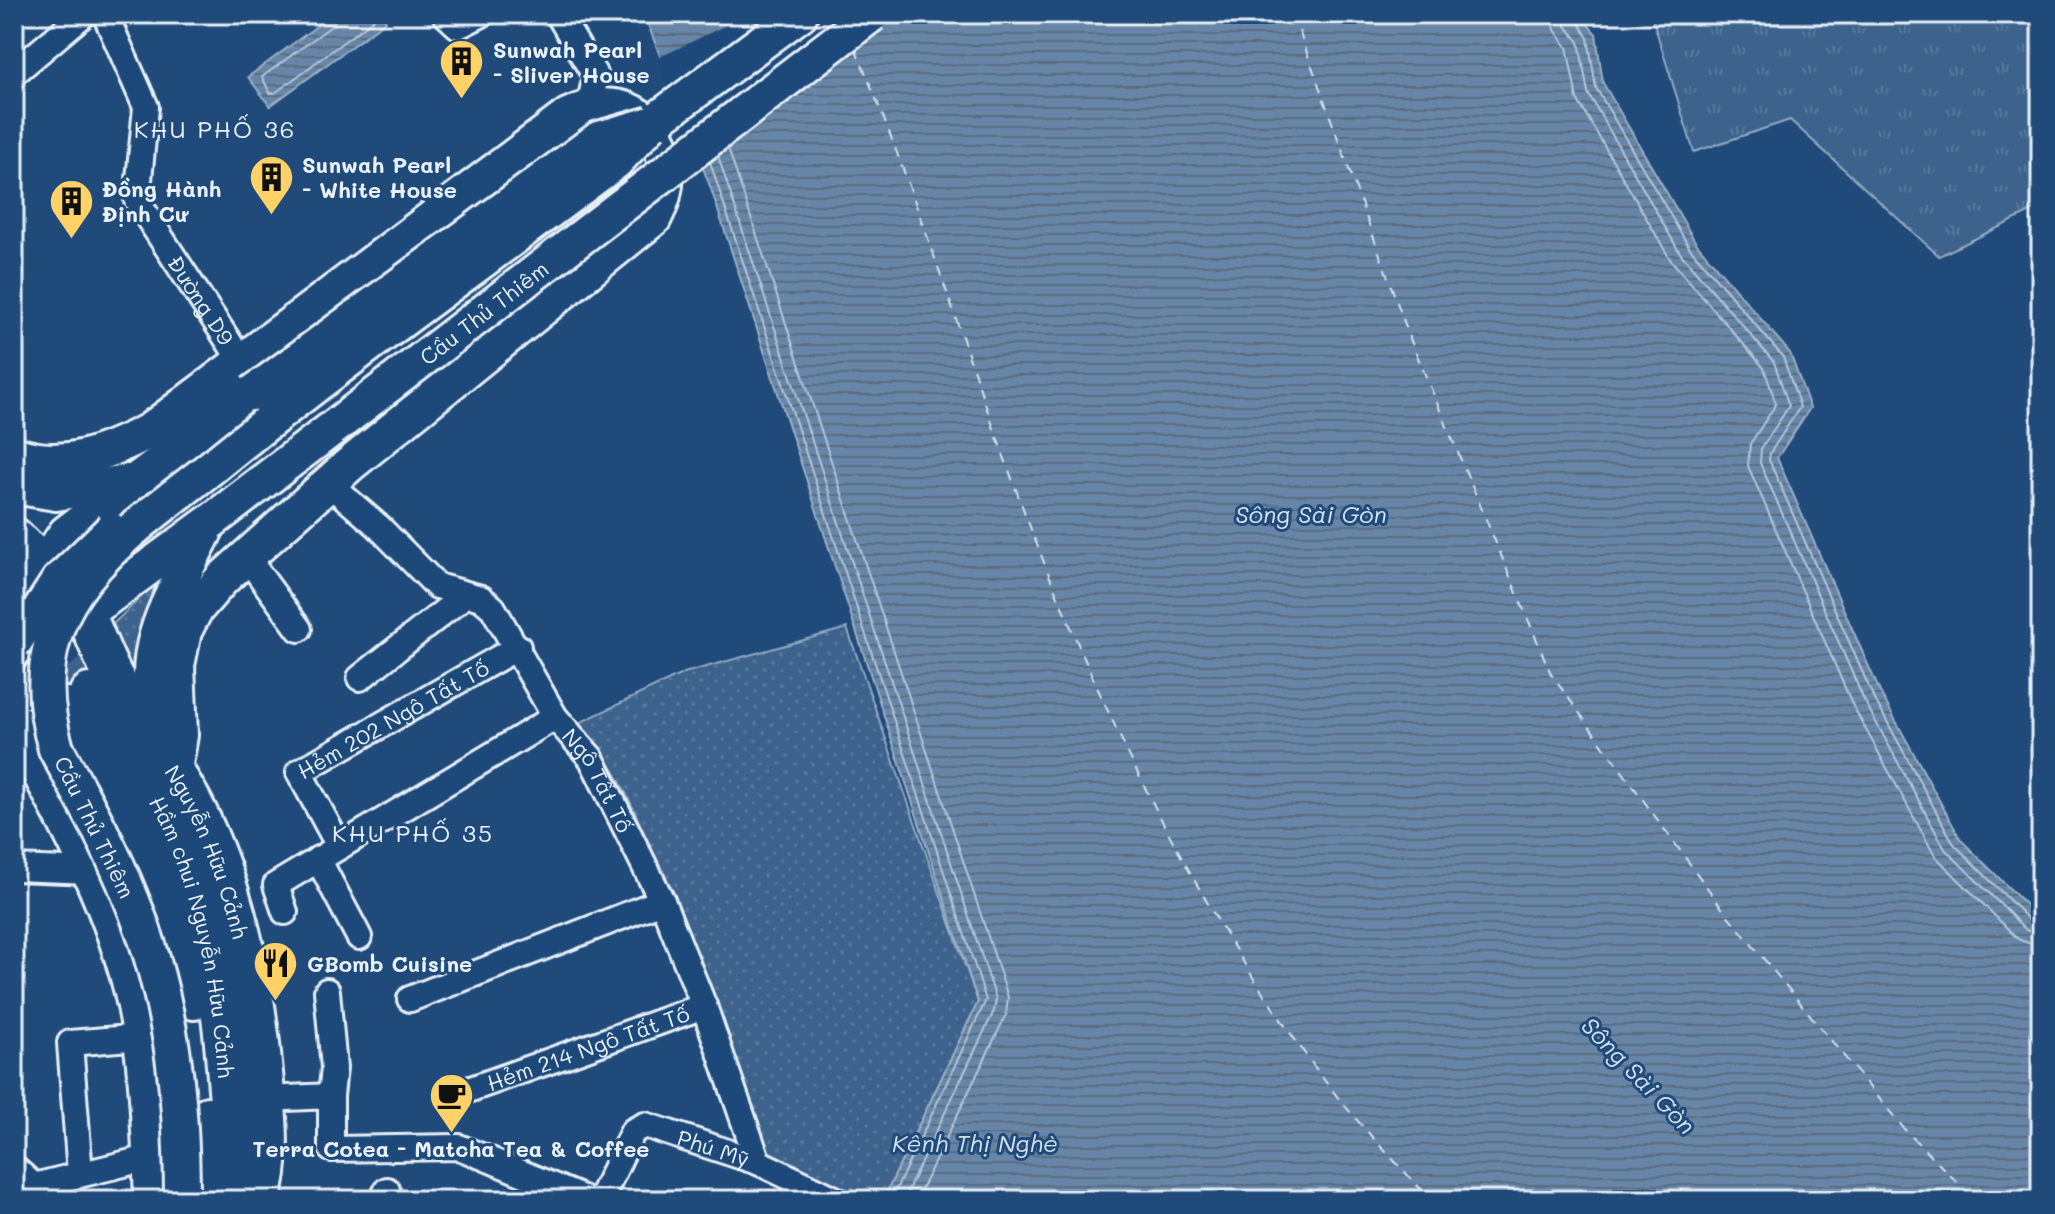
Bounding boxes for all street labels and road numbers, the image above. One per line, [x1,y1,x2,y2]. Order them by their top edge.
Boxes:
street label: Đường D9 [162,250,241,350]
street label: Cầu Thủ Thiêm [413,254,554,371]
street label: Hẻm 202 Ngô Tất Tố [292,652,494,785]
street label: Ngô Tất Tố [556,721,640,837]
street label: Cầu Thủ Thiêm [48,751,142,903]
street label: Nguyễn Hữu Cảnh [159,759,256,942]
street label: Hầm chui Nguyễn Hữu Cảnh [143,791,242,1079]
street label: Hẻm 214 Ngô Tất Tố [483,998,693,1097]
street label: Phú Mỹ [674,1122,753,1173]

